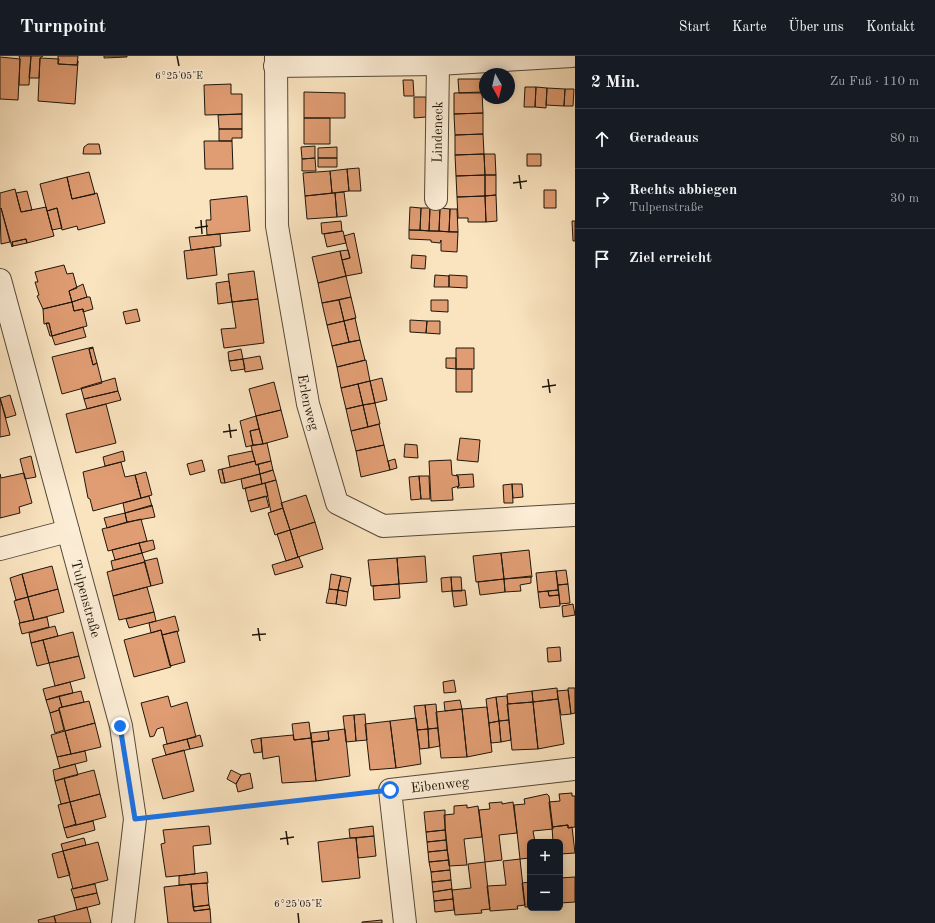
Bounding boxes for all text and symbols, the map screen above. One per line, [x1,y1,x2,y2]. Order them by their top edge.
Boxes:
text: Turnpoint [20,18,106,37]
text: Start [679,20,710,34]
text: Karte [732,20,767,34]
text: Über uns [789,20,844,34]
text: Kontakt [866,20,915,34]
north arrow [479,68,515,104]
text: 6°25'05"E [155,71,203,81]
text: 2 Min. [591,74,640,91]
text: Zu Fuß · 110 m [830,75,919,88]
street label: Lindeneck [431,101,445,163]
icon: ahead [591,128,613,150]
text: Geradeaus [629,131,698,146]
text: 80 m [890,132,919,145]
text: Rechts abbiegen [629,183,737,198]
icon: right [591,188,613,210]
text: 30 m [890,192,919,205]
text: Tulpenstraße [629,201,703,214]
icon: arrive [591,248,613,270]
text: Ziel erreicht [629,251,712,266]
street label: Erlenweg [295,373,321,433]
street label: Tulpenstraße [68,558,103,639]
route end [111,717,129,735]
street label: Eibenweg [410,775,470,796]
route start [381,781,399,799]
map controls [527,839,563,911]
button: + [527,839,563,875]
button: − [527,875,563,911]
text: 6°25'05"E [274,899,322,909]

